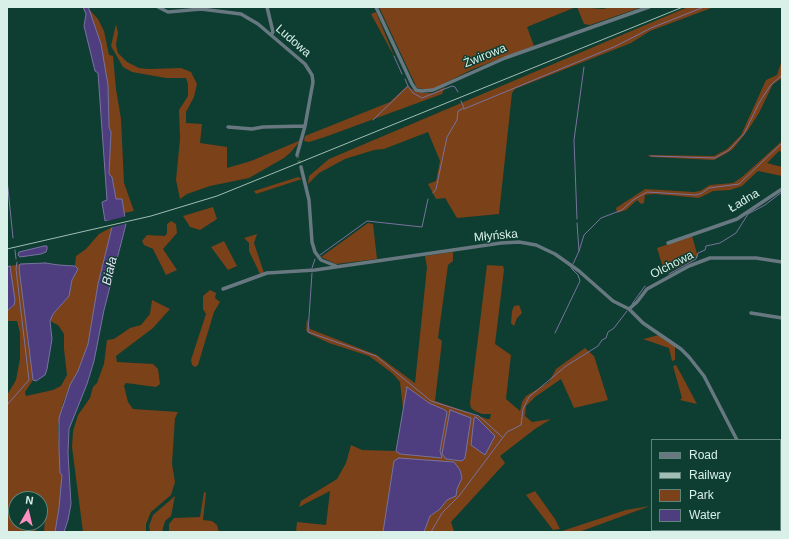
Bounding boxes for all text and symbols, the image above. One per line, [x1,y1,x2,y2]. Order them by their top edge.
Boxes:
street label: Ludowa [272,22,314,60]
street label: Żwirowa [462,41,508,71]
street label: Ładna [726,186,762,216]
street label: Młyńska [473,227,519,245]
street label: Olchowa [648,248,696,282]
water label: Biała [99,255,121,287]
legend [651,439,781,531]
text: Road [689,448,718,462]
text: Railway [689,468,731,482]
text: Park [689,488,714,502]
north arrow [8,491,48,531]
text: N [25,494,34,507]
text: Water [689,508,721,522]

